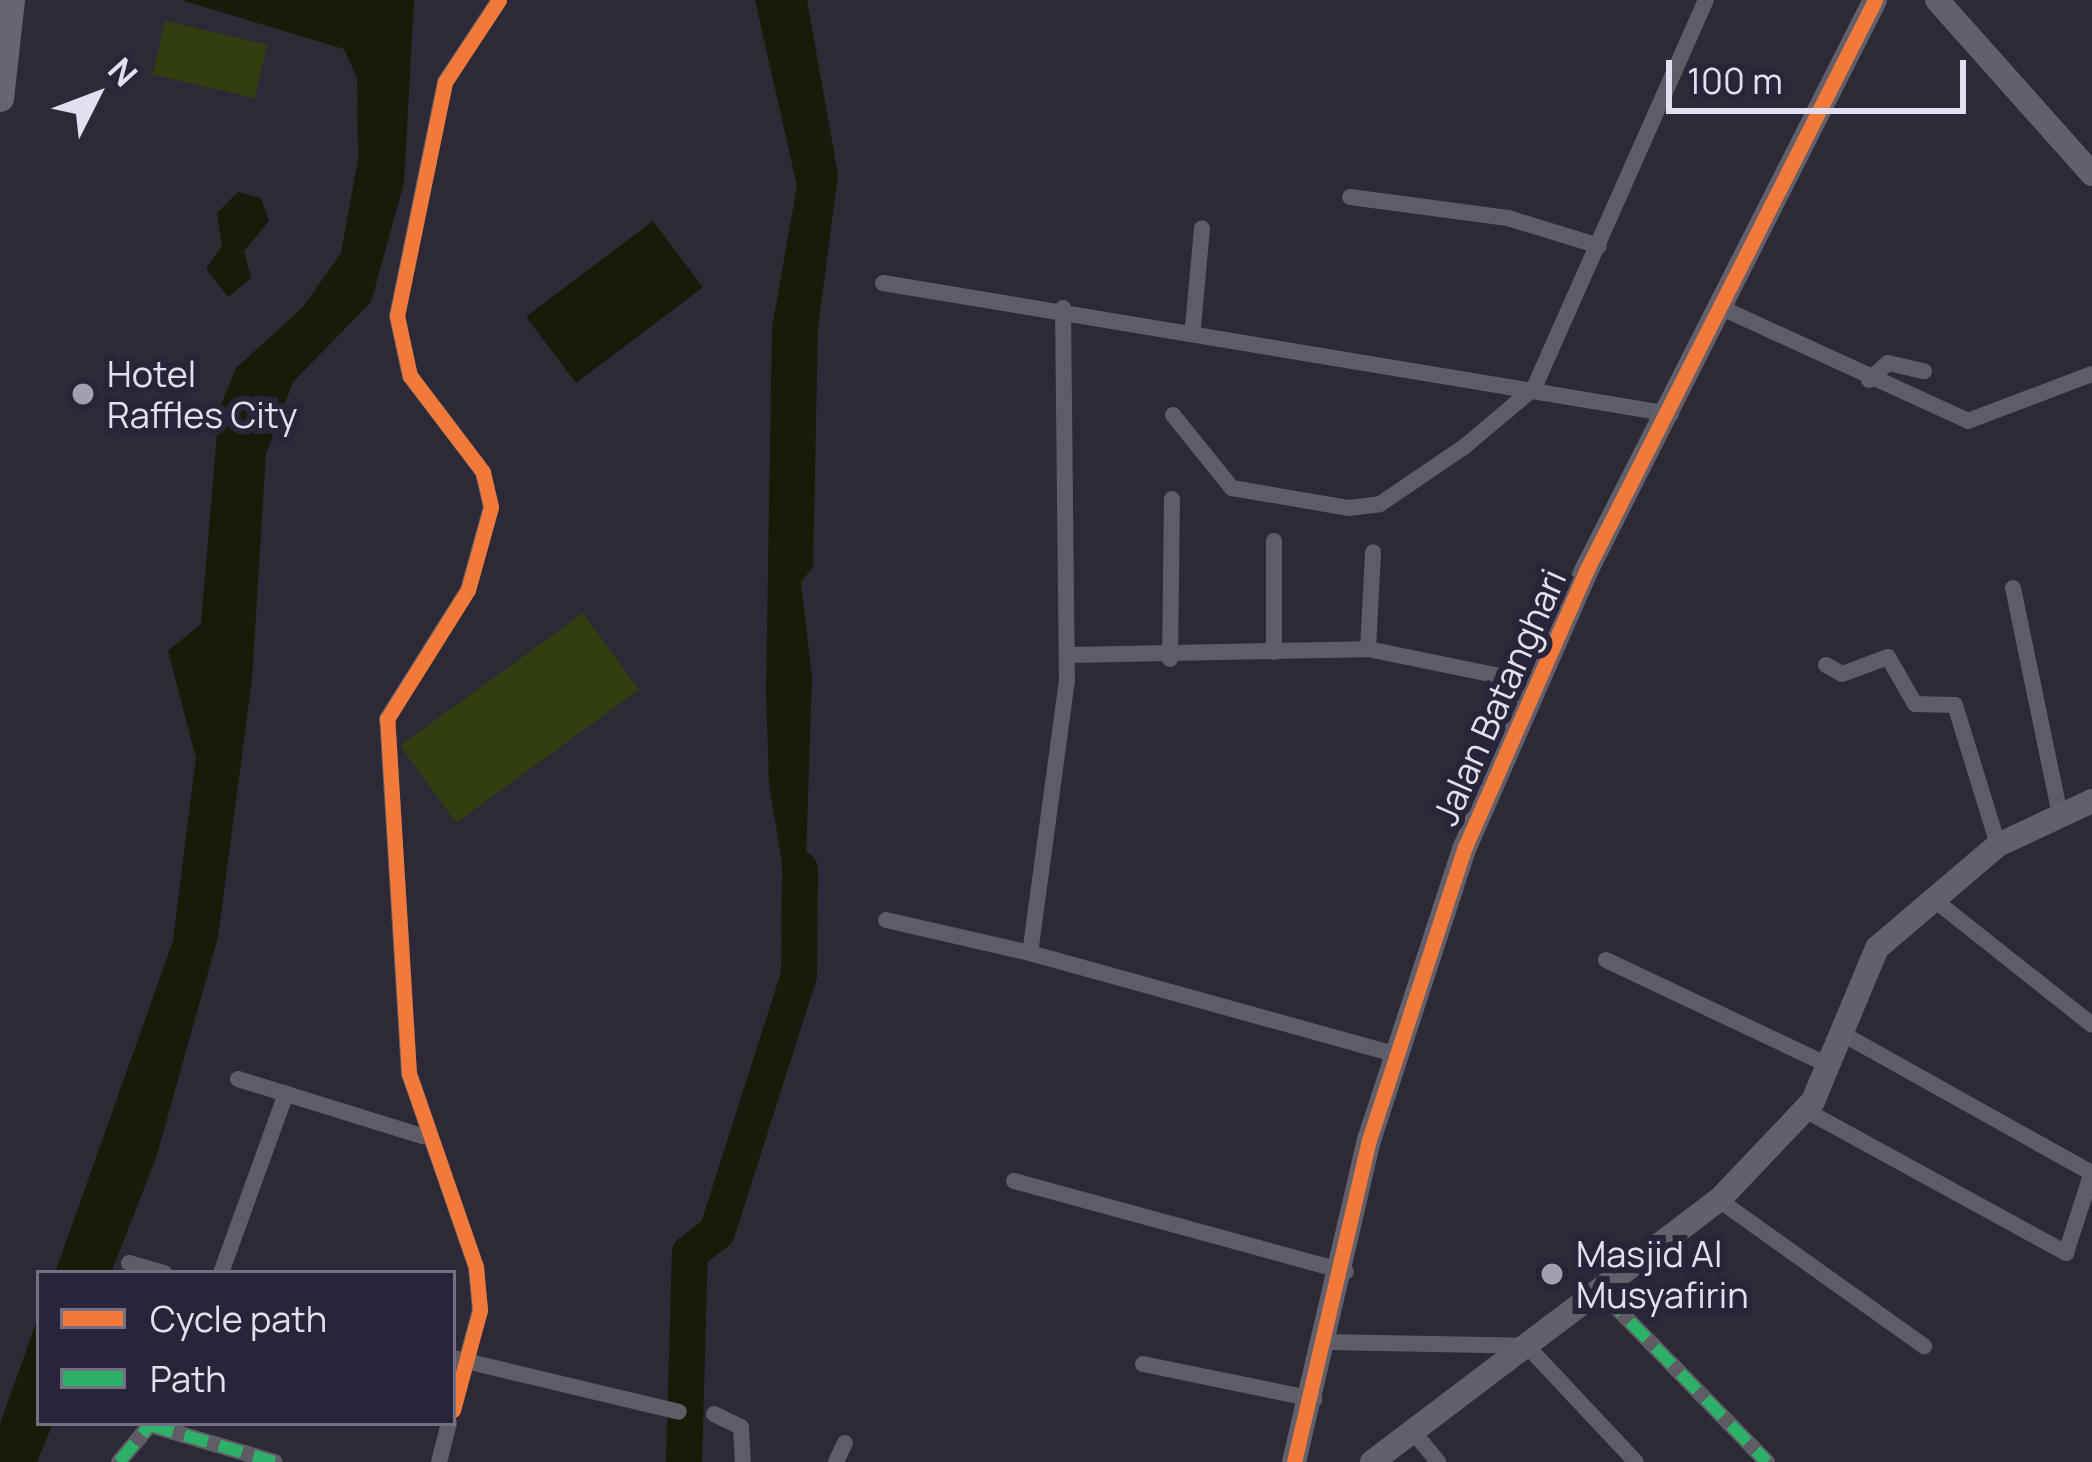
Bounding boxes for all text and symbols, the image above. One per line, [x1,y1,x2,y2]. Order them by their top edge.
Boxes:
north arrow [36,36,156,156]
scale bar [1672,36,1972,110]
text: N [98,48,148,95]
text: 100 m [1687,56,1783,105]
place label: Hotel Raffles City [107,351,297,436]
marker: Hotel Raffles City [70,381,96,407]
street label: Jalan Batanghari [1423,562,1575,832]
place label: Masjid Al Musyafirin [1576,1231,1749,1316]
marker: Masjid Al Musyafirin [1539,1261,1565,1287]
legend [36,1270,456,1426]
text: Cycle path [150,1294,327,1343]
text: Path [150,1354,227,1403]

